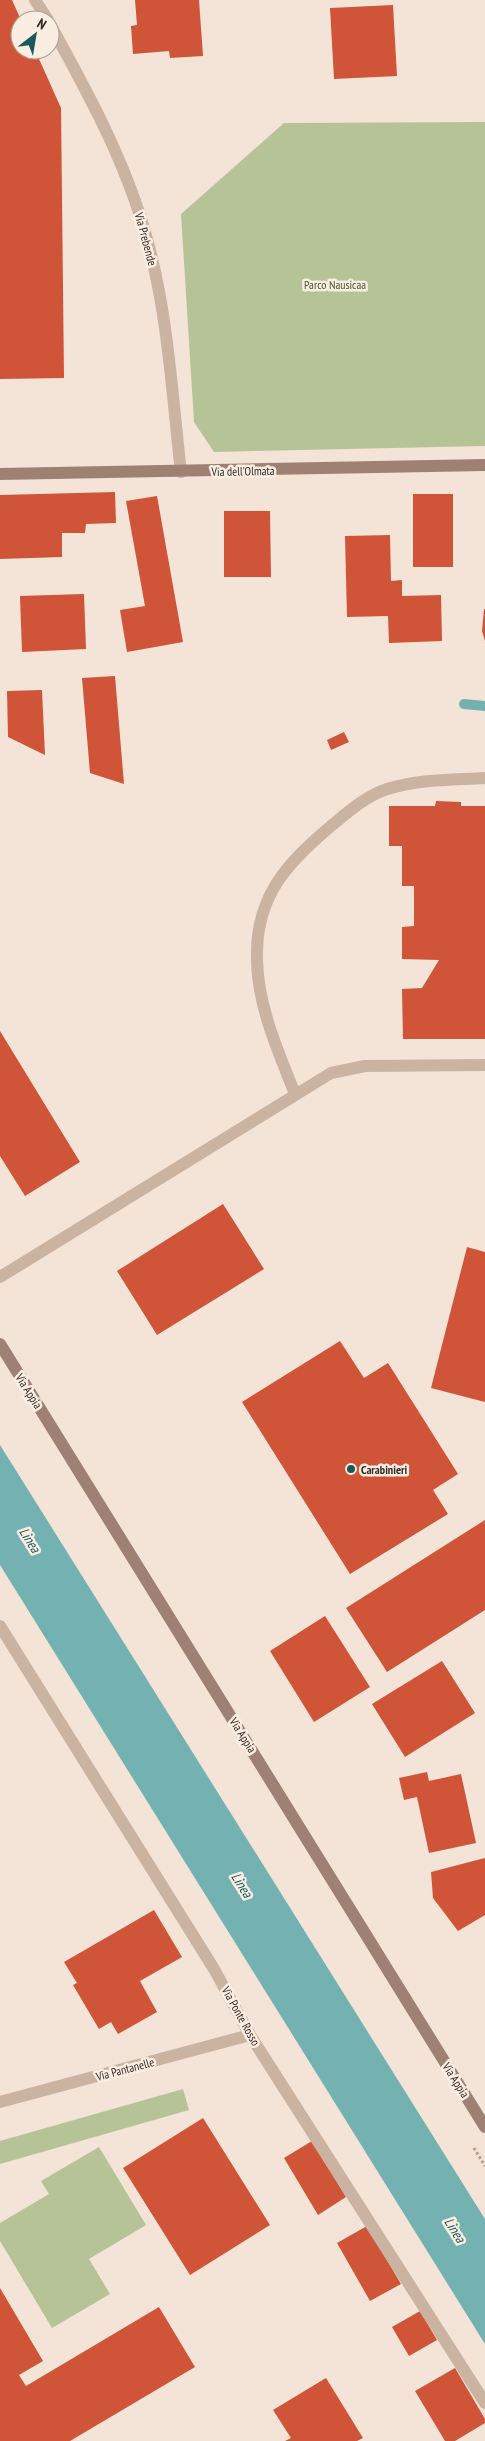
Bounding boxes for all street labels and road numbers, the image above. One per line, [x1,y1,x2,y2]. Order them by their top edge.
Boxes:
street label: Via Prebende [131,210,160,267]
street label: Via dell'Olmata [210,463,275,479]
street label: Via Appia [12,1370,46,1412]
street label: Via Appia [226,1714,260,1756]
street label: Via Ponte Rosso [218,1983,263,2048]
street label: Via Pantanelle [93,2054,156,2084]
street label: Via Appia [439,2059,473,2101]

